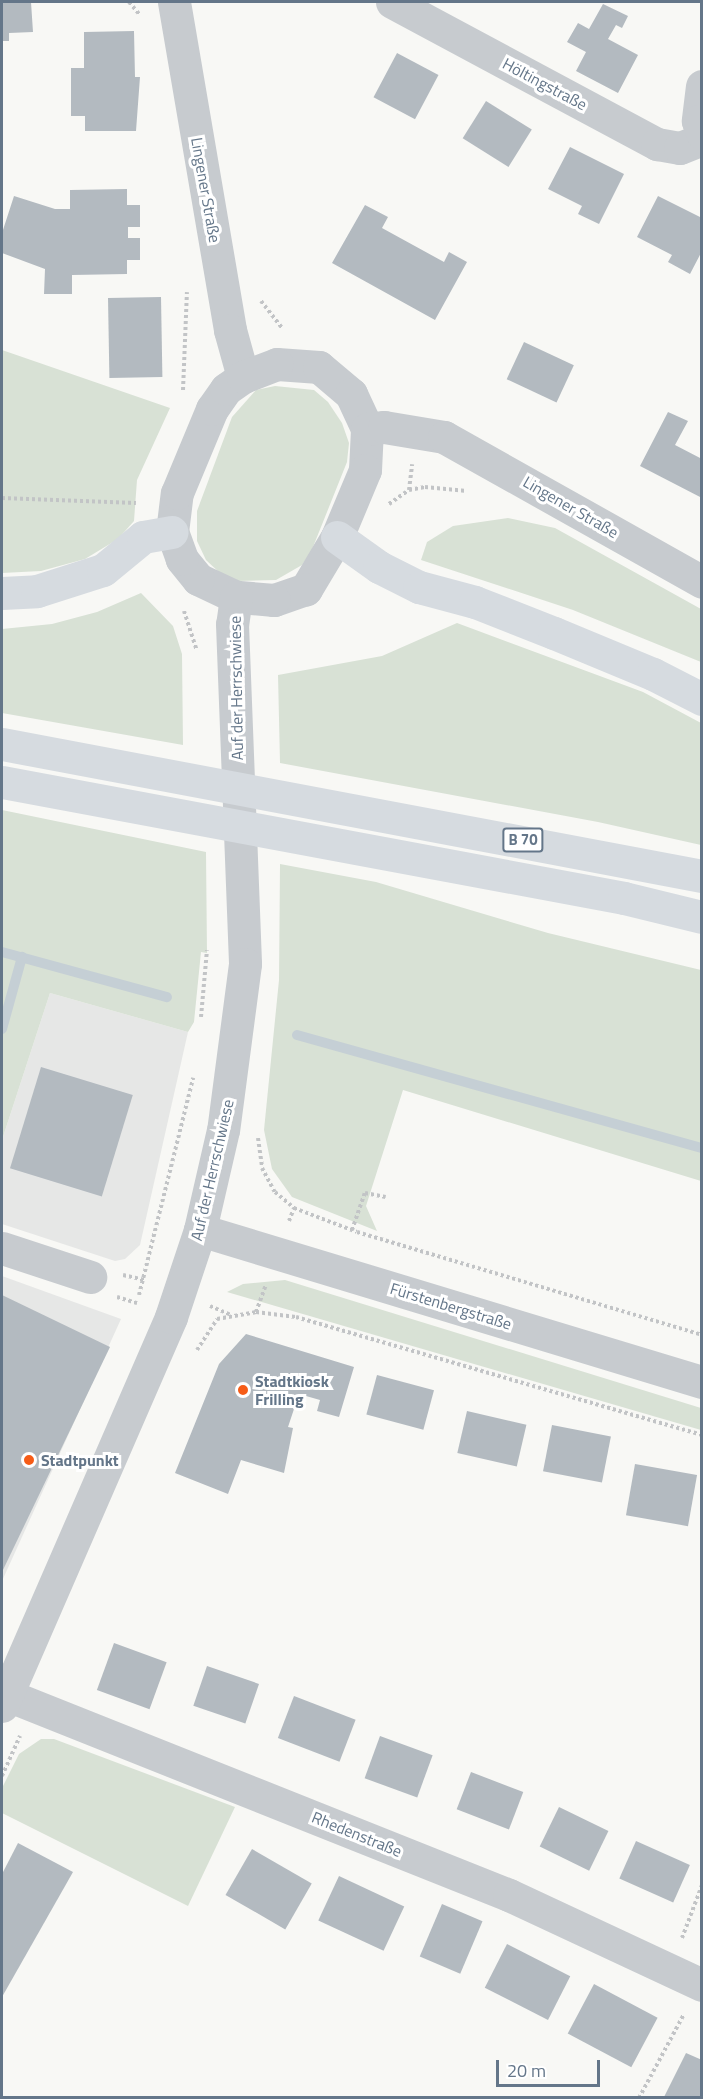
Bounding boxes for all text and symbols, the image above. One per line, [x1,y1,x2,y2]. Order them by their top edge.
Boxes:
street label: Höltingstraße [500,54,590,114]
street label: Lingener Straße [187,136,225,244]
street label: Lingener Straße [520,472,622,542]
street label: Auf der Herrschwiese [225,616,247,760]
road number: B 70 [502,828,544,852]
street label: Auf der Herrschwiese [186,1097,238,1243]
street label: Fürstenbergstraße [388,1278,514,1334]
place label: Stadtkiosk Frilling [255,1371,329,1409]
marker: Stadtkiosk Frilling [236,1383,250,1397]
place label: Stadtpunkt [41,1450,119,1470]
marker: Stadtpunkt [22,1453,36,1467]
street label: Rhedenstraße [309,1807,405,1861]
scale bar [499,2048,602,2086]
text: 20 m [507,2057,546,2084]

